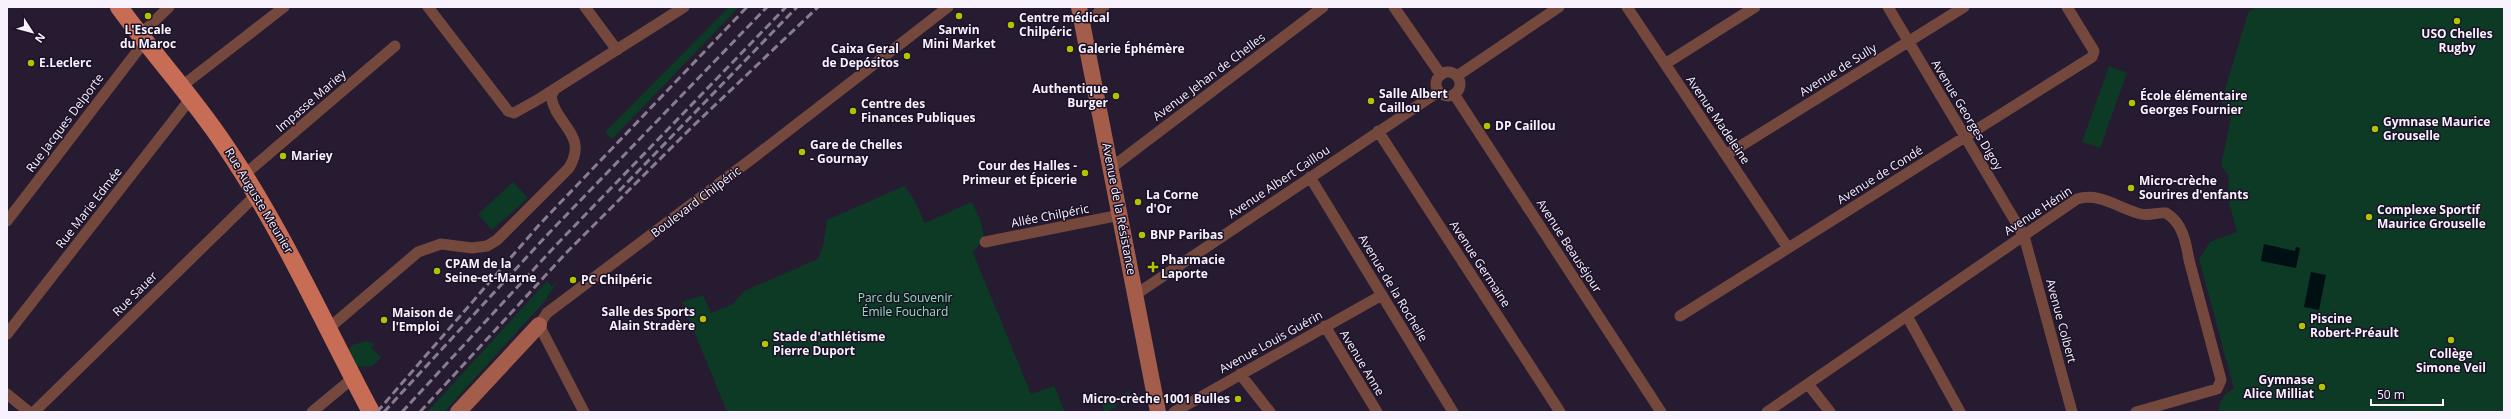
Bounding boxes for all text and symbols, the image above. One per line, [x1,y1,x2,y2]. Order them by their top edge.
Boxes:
place label: Centre médical Chilpéric [1019,9,1110,40]
marker: L'Escale du Maroc [143,11,153,21]
marker: Sarwin Mini Market [954,11,964,21]
north arrow [12,12,52,52]
marker: USO Chelles Rugby [2452,16,2462,26]
marker: Centre médical Chilpéric [1006,20,1016,30]
place label: L'Escale du Maroc [120,21,176,52]
place label: Sarwin Mini Market [922,21,996,52]
place label: USO Chelles Rugby [2421,25,2493,56]
street label: Avenue Jehan de Chelles [1149,29,1269,125]
text: N [32,30,49,46]
street label: Avenue de Sully [1796,39,1880,100]
place label: Caixa Geral de Depósitos [822,40,899,71]
place label: Galerie Éphémère [1078,40,1185,57]
marker: Galerie Éphémère [1065,44,1075,54]
marker: Caixa Geral de Depósitos [902,51,912,61]
place label: E.Leclerc [39,54,92,71]
street label: Avenue Georges Digoy [1928,56,2008,174]
marker: E.Leclerc [26,58,36,68]
street label: Impasse Mariey [272,65,350,136]
street label: Rue Jacques Delporte [22,70,107,176]
street label: Avenue Madeleine [1682,72,1754,168]
place label: Authentique Burger [1032,80,1109,111]
place label: Salle Albert Caillou [1379,85,1448,116]
place label: École élémentaire Georges Fournier [2140,87,2247,118]
marker: Authentique Burger [1111,91,1121,101]
place label: Centre des Finances Publiques [861,95,976,126]
marker: Salle Albert Caillou [1366,96,1376,106]
marker: École élémentaire Georges Fournier [2127,98,2137,108]
marker: Centre des Finances Publiques [848,106,858,116]
place label: Gymnase Maurice Grouselle [2383,113,2490,144]
place label: DP Caillou [1495,117,1556,134]
marker: DP Caillou [1482,121,1492,131]
marker: Gymnase Maurice Grouselle [2370,124,2380,134]
place label: Gare de Chelles - Gournay [810,136,902,167]
street label: Avenue de la Résistance [1098,141,1141,277]
street label: Avenue Albert Caillou [1224,141,1333,222]
street label: Avenue de Condé [1834,141,1926,208]
street label: Rue Auguste Meunier [221,145,298,257]
place label: Mariey [291,147,333,164]
marker: Gare de Chelles - Gournay [797,147,807,157]
marker: Mariey [278,151,288,161]
place label: Cour des Halles - Primeur et Épicerie [962,157,1077,188]
street label: Boulevard Chilpéric [647,162,744,241]
street label: Rue Marie Edmée [52,163,126,252]
marker: Cour des Halles - Primeur et Épicerie [1080,168,1090,178]
place label: Micro-crèche Sourires d'enfants [2139,172,2248,203]
street label: Avenue Hénin [2000,182,2075,239]
marker: Micro-crèche Sourires d'enfants [2126,183,2136,193]
place label: La Corne d'Or [1146,186,1199,217]
street label: Avenue Beauséjour [1533,196,1606,296]
marker: La Corne d'Or [1133,197,1143,207]
street label: Allée Chilpéric [1010,200,1091,231]
place label: Complexe Sportif Maurice Grouselle [2377,201,2486,232]
marker: Complexe Sportif Maurice Grouselle [2364,212,2374,222]
street label: Avenue Germaine [1446,217,1515,311]
place label: BNP Paribas [1150,226,1223,243]
marker: BNP Paribas [1137,230,1147,240]
street label: Avenue de la Rochelle [1355,231,1432,345]
place label: Pharmacie Laporte [1161,251,1225,282]
place label: CPAM de la Seine-et-Marne [445,255,536,286]
marker: Pharmacie Laporte [1148,262,1158,272]
marker: CPAM de la Seine-et-Marne [432,266,442,276]
street label: Rue Sauer [109,267,161,320]
place label: PC Chilpéric [581,271,652,288]
marker: PC Chilpéric [568,275,578,285]
street label: Avenue Colbert [2042,277,2081,365]
park label: Parc du Souvenir Émile Fouchard [858,289,952,320]
place label: Salle des Sports Alain Stradère [602,303,695,334]
place label: Maison de l'Emploi [392,304,453,335]
street label: Avenue Louis Guérin [1216,306,1325,377]
place label: Piscine Robert-Préault [2310,310,2399,341]
marker: Salle des Sports Alain Stradère [698,314,708,324]
marker: Maison de l'Emploi [379,315,389,325]
marker: Piscine Robert-Préault [2297,321,2307,331]
street label: Avenue Anne [1336,327,1389,399]
place label: Stade d'athlétisme Pierre Duport [773,328,885,359]
marker: Collège Simone Veil [2446,335,2456,345]
marker: Stade d'athlétisme Pierre Duport [760,339,770,349]
place label: Collège Simone Veil [2416,345,2486,376]
place label: Gymnase Alice Milliat [2244,371,2314,402]
scale bar [2371,381,2443,407]
marker: Gymnase Alice Milliat [2317,382,2327,392]
text: 50 m [2377,386,2405,403]
place label: Micro-crèche 1001 Bulles [1082,390,1230,407]
marker: Micro-crèche 1001 Bulles [1233,394,1243,404]

